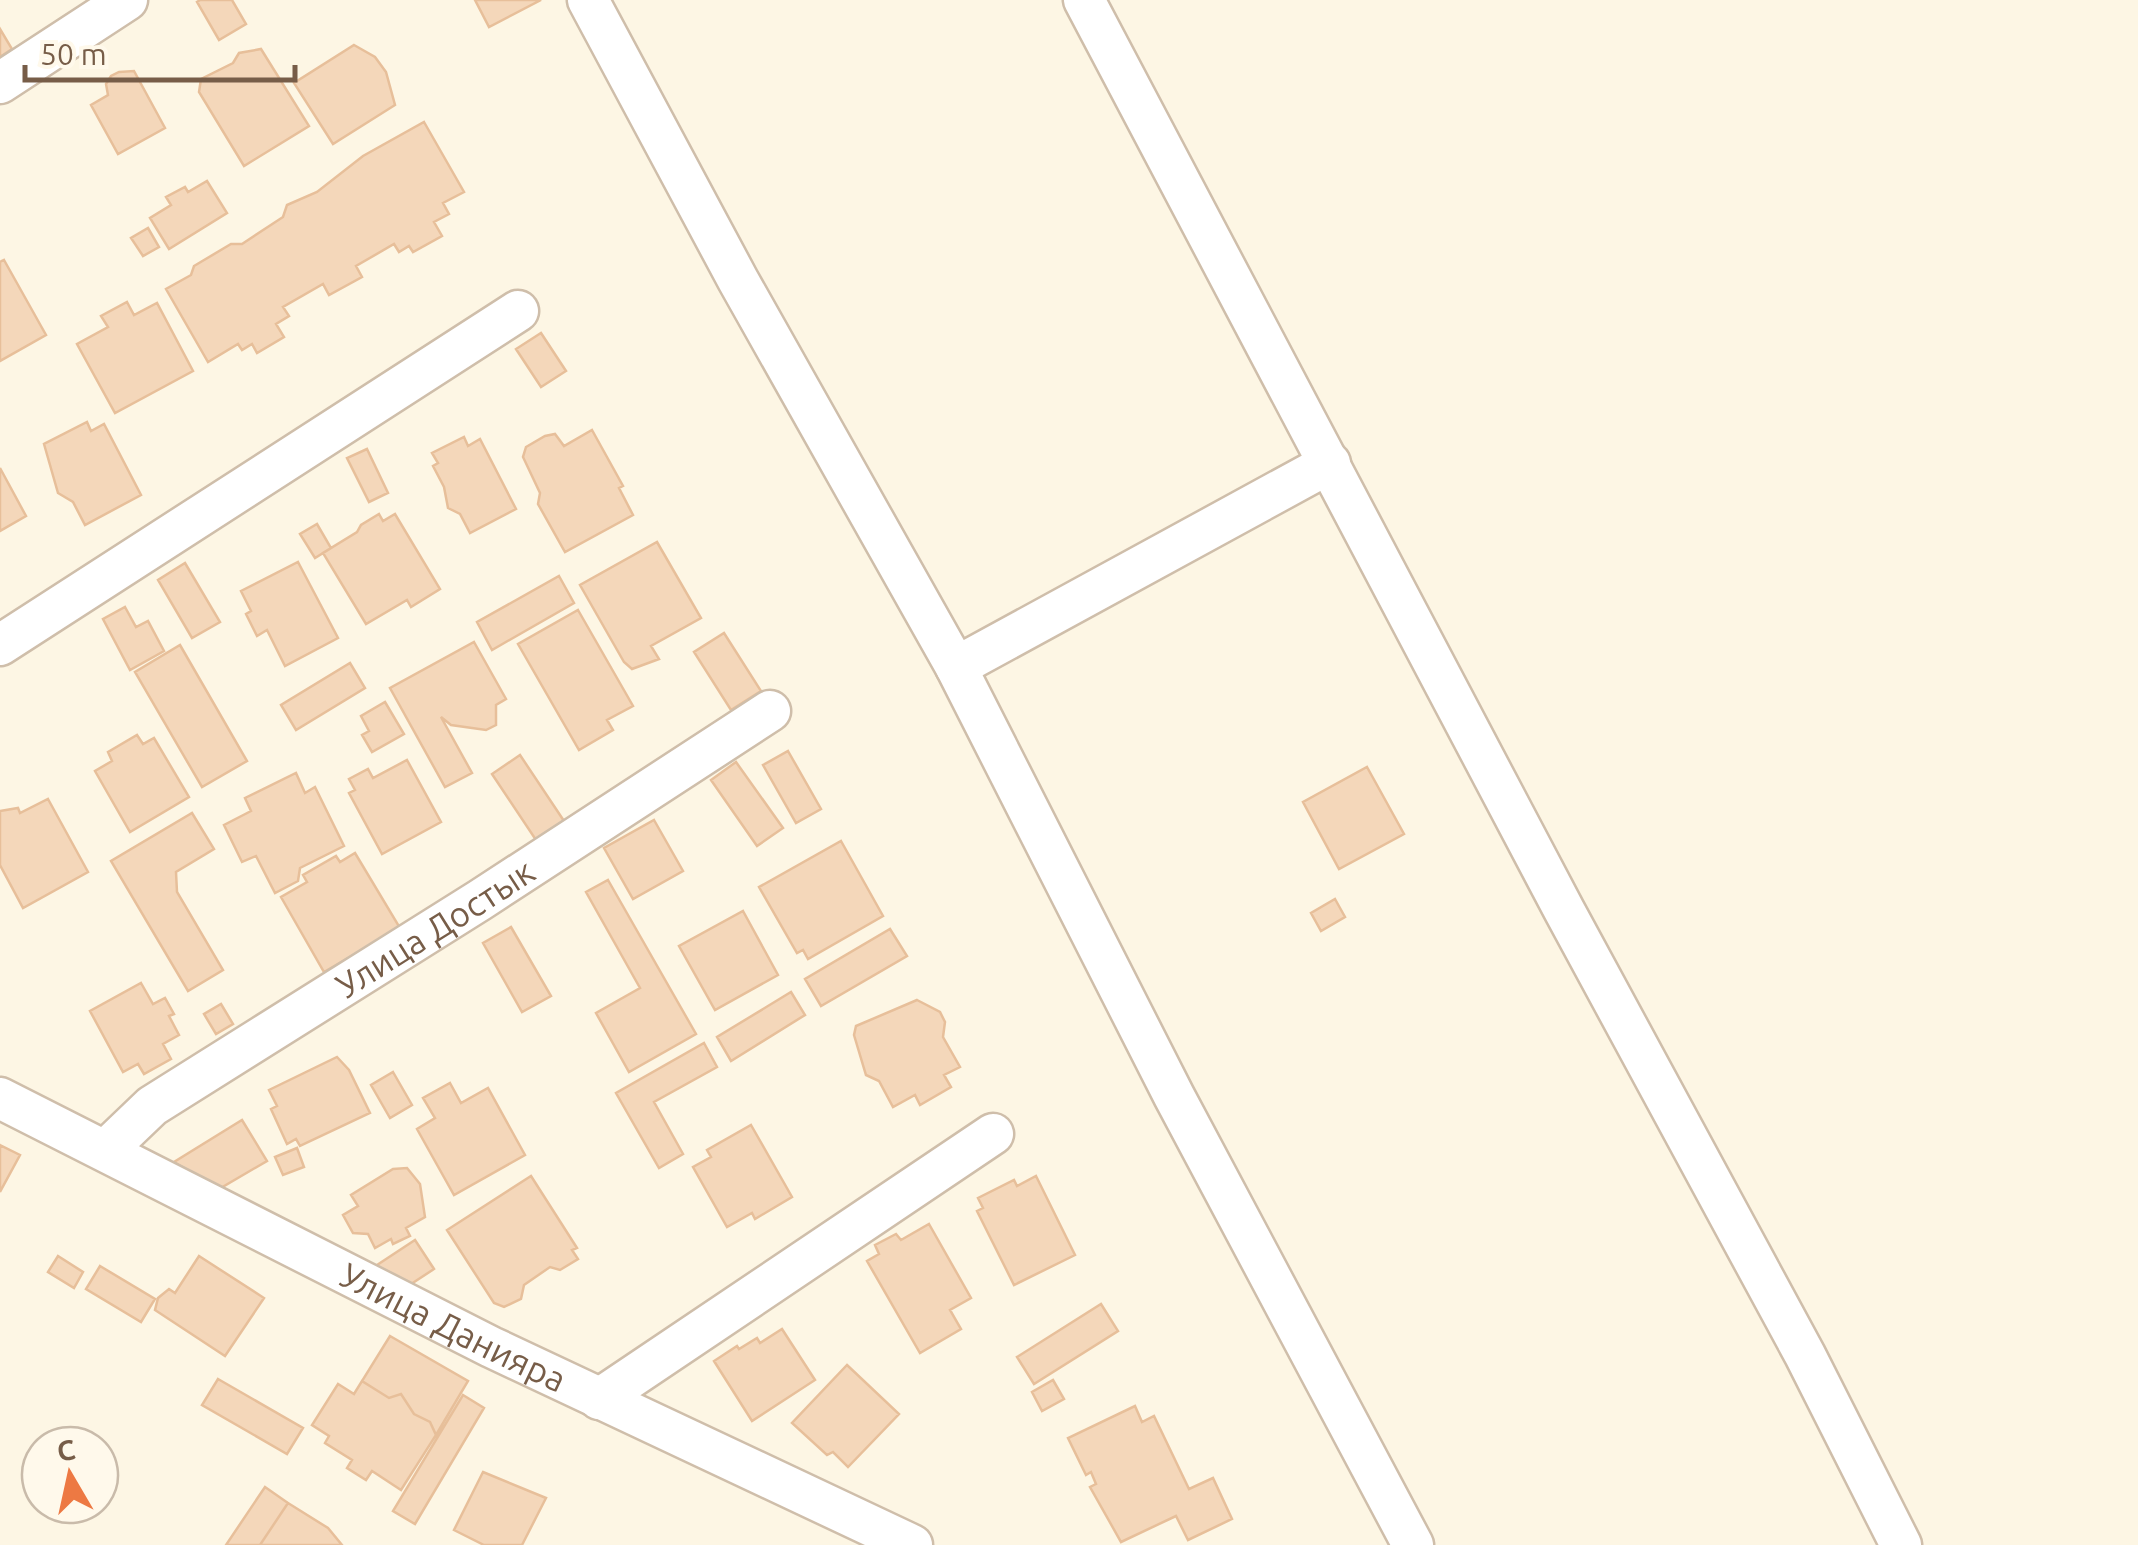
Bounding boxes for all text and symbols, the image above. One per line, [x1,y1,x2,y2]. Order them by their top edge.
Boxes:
scale bar [25,20,295,82]
text: 50 m [40,37,107,71]
street label: Улица Достык [329,850,542,1005]
street label: Улица Данияра [334,1254,573,1399]
north arrow [20,1425,120,1525]
text: С [55,1433,77,1467]

